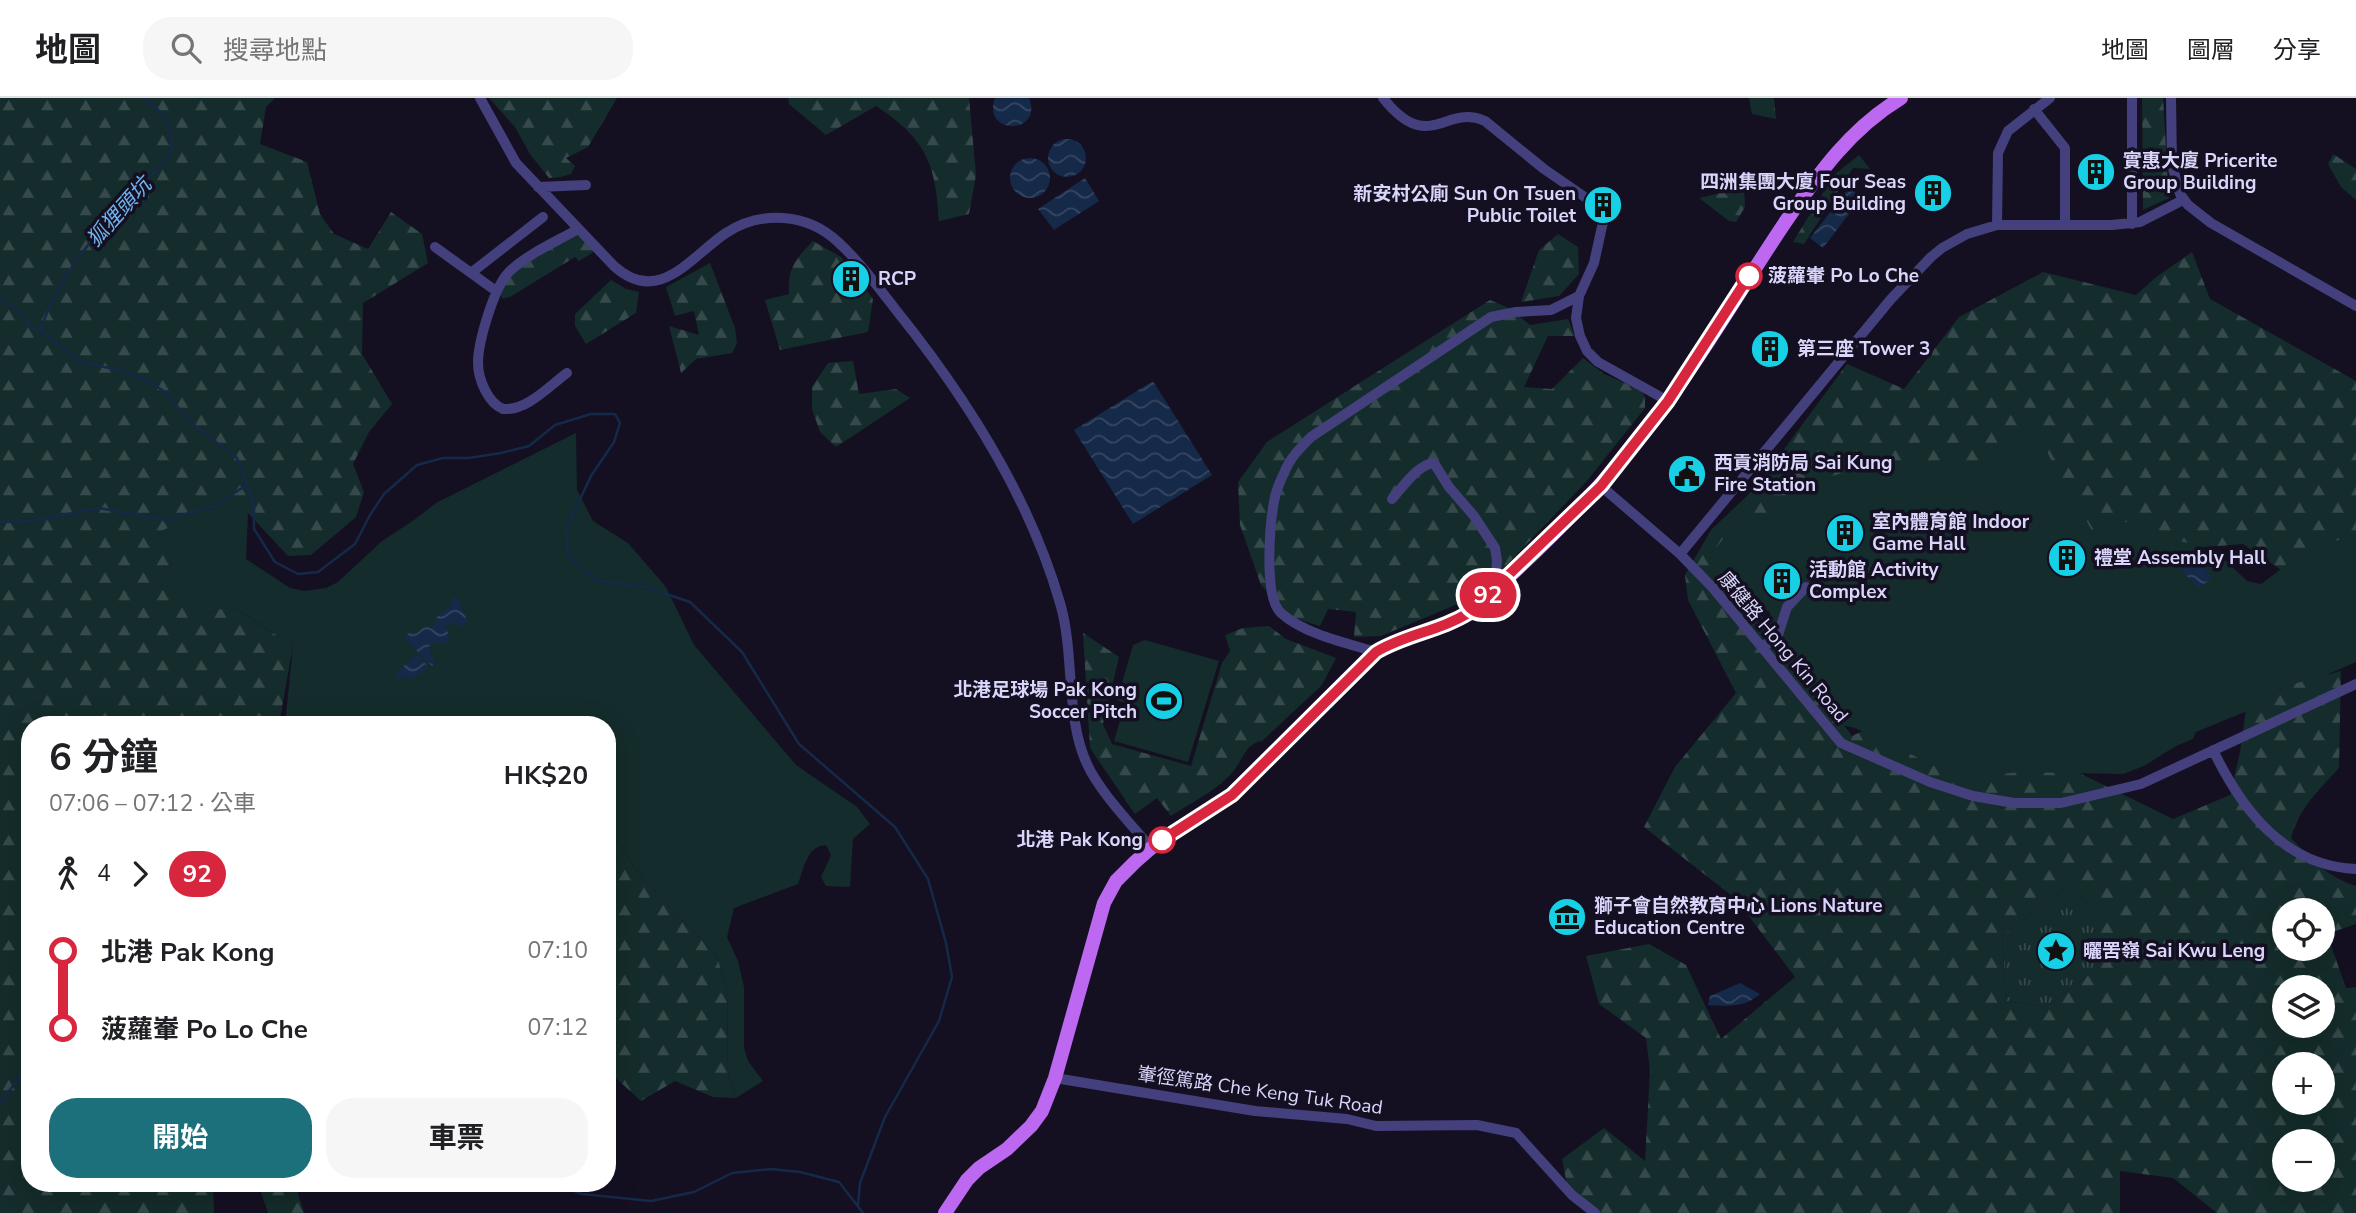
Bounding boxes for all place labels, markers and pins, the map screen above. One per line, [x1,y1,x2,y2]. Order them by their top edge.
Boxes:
place label: 實惠大廈 Pricerite Group Building [2123,148,2278,196]
building icon: 實惠大廈 Pricerite Group Building [2075,151,2117,193]
place label: 四洲集團大廈 Four Seas Group Building [1700,169,1906,217]
building icon: 四洲集團大廈 Four Seas Group Building [1912,172,1954,214]
place label: 新安村公廁 Sun On Tsuen Public Toilet [1353,181,1577,229]
building icon: 新安村公廁 Sun On Tsuen Public Toilet [1582,184,1624,226]
building icon: RCP [830,258,872,300]
marker: 菠蘿輋 Po Lo Che [1736,263,1762,289]
place label: 菠蘿輋 Po Lo Che [1768,263,1919,289]
place label: RCP [878,266,916,292]
building icon: 第三座 Tower 3 [1749,328,1791,370]
place label: 第三座 Tower 3 [1797,336,1931,362]
place label: 西貢消防局 Sai Kung Fire Station [1714,450,1893,498]
public building icon: 西貢消防局 Sai Kung Fire Station [1666,453,1708,495]
place label: 室內體育館 Indoor Game Hall [1872,509,2030,557]
building icon: 室內體育館 Indoor Game Hall [1824,512,1866,554]
building icon: 禮堂 Assembly Hall [2046,537,2088,579]
place label: 禮堂 Assembly Hall [2094,545,2266,571]
place label: 活動館 Activity Complex [1809,557,1940,605]
building icon: 活動館 Activity Complex [1761,560,1803,602]
place label: 北港足球場 Pak Kong Soccer Pitch [953,677,1137,725]
sports icon: 北港足球場 Pak Kong Soccer Pitch [1143,680,1185,722]
place label: 北港 Pak Kong [1016,827,1143,853]
marker: 北港 Pak Kong [1149,827,1175,853]
place label: 獅子會自然教育中心 Lions Nature Education Centre [1594,893,1883,941]
museum icon: 獅子會自然教育中心 Lions Nature Education Centre [1546,896,1588,938]
place icon: 曬罟嶺 Sai Kwu Leng [2035,930,2077,972]
place label: 曬罟嶺 Sai Kwu Leng [2083,938,2265,964]

